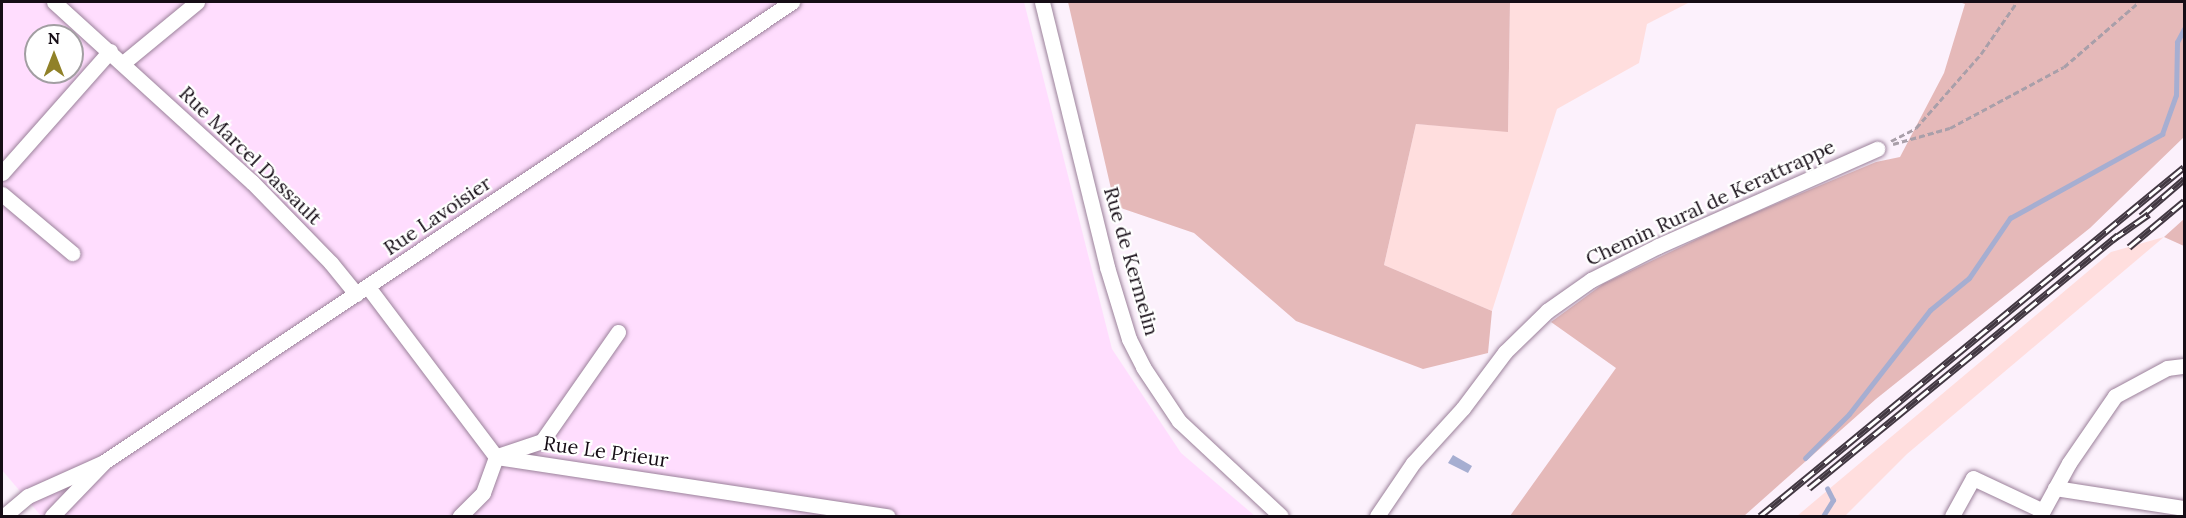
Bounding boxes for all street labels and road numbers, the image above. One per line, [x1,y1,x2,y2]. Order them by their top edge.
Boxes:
street label: Rue Marcel Dassault [175,81,327,229]
street label: Chemin Rural de Kerattrappe [1582,134,1838,270]
street label: Rue Lavoisier [379,170,495,260]
street label: Rue de Kermelin [1099,184,1165,338]
street label: Rue Le Prieur [542,430,670,472]

